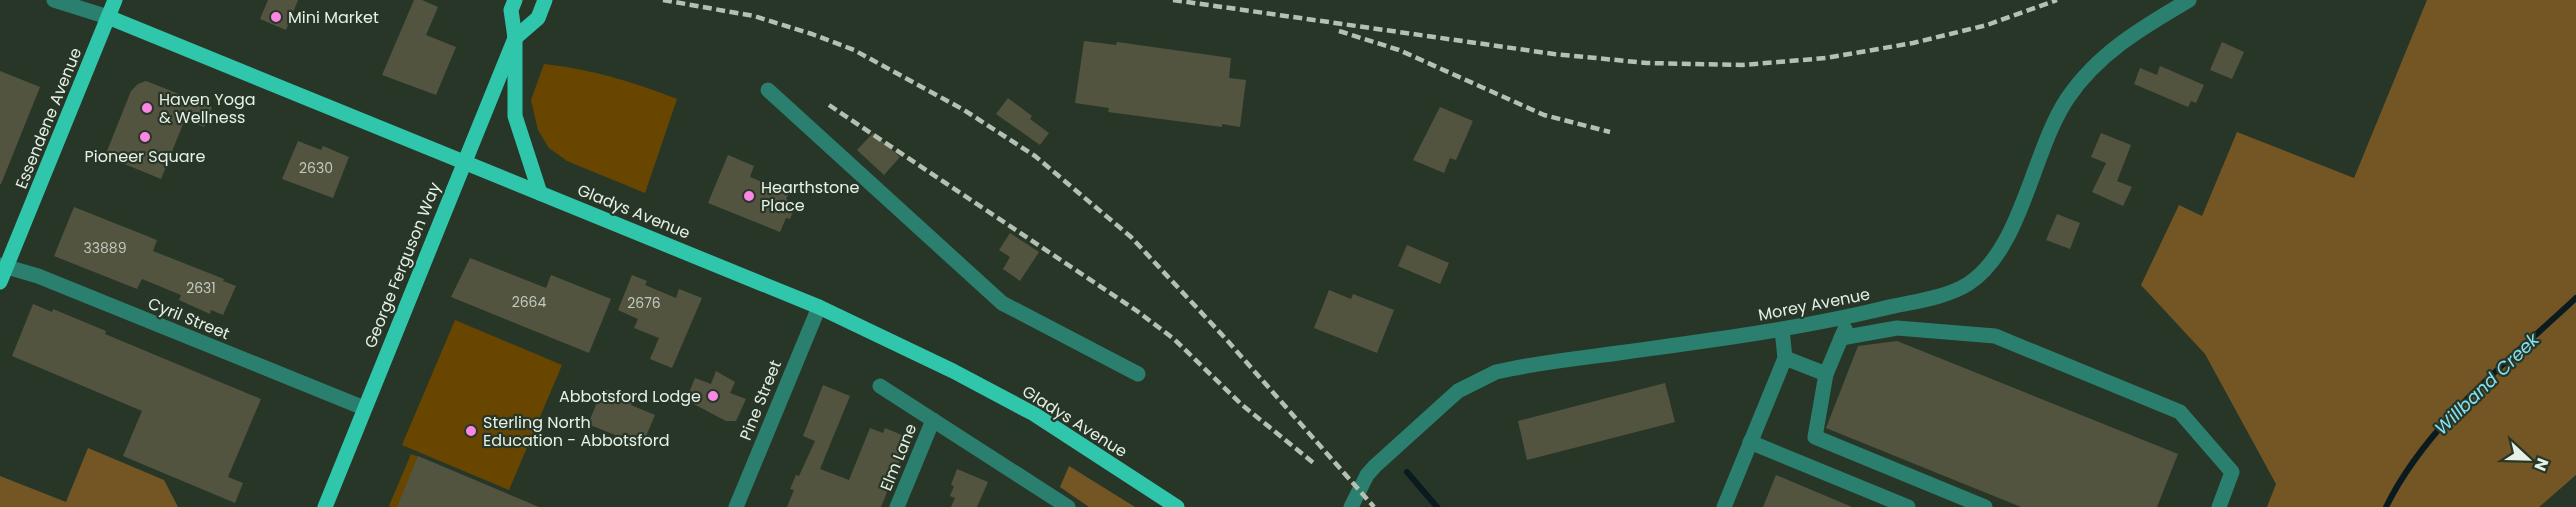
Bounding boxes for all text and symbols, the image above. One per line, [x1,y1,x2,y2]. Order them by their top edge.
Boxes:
place label: Mini Market [288,6,379,29]
marker: Mini Market [269,10,283,24]
street label: Essendene Avenue [10,44,87,192]
place label: Haven Yoga & Wellness [159,88,256,129]
marker: Haven Yoga & Wellness [140,101,154,115]
marker: Pioneer Square [138,130,152,144]
place label: Pioneer Square [85,145,206,168]
house number: 2630 [299,158,333,178]
place label: Hearthstone Place [761,176,859,217]
street label: Gladys Avenue [574,178,694,245]
street label: George Ferguson Way [359,179,446,352]
marker: Hearthstone Place [742,189,756,203]
house number: 33889 [84,238,126,258]
house number: 2631 [186,278,216,298]
street label: Morey Avenue [1756,282,1872,327]
street label: Cyril Street [144,292,233,345]
house number: 2664 [512,292,547,312]
house number: 2676 [627,293,661,313]
water label: Willband Creek [2429,327,2545,440]
street label: Pine Street [734,357,787,444]
street label: Gladys Avenue [1018,380,1132,463]
place label: Abbotsford Lodge [559,385,701,408]
marker: Abbotsford Lodge [706,389,720,403]
place label: Sterling North Education - Abbotsford [483,411,670,452]
street label: Elm Lane [875,420,922,494]
marker: Sterling North Education - Abbotsford [464,424,478,438]
north arrow [2498,429,2558,489]
text: N [2529,455,2554,474]

